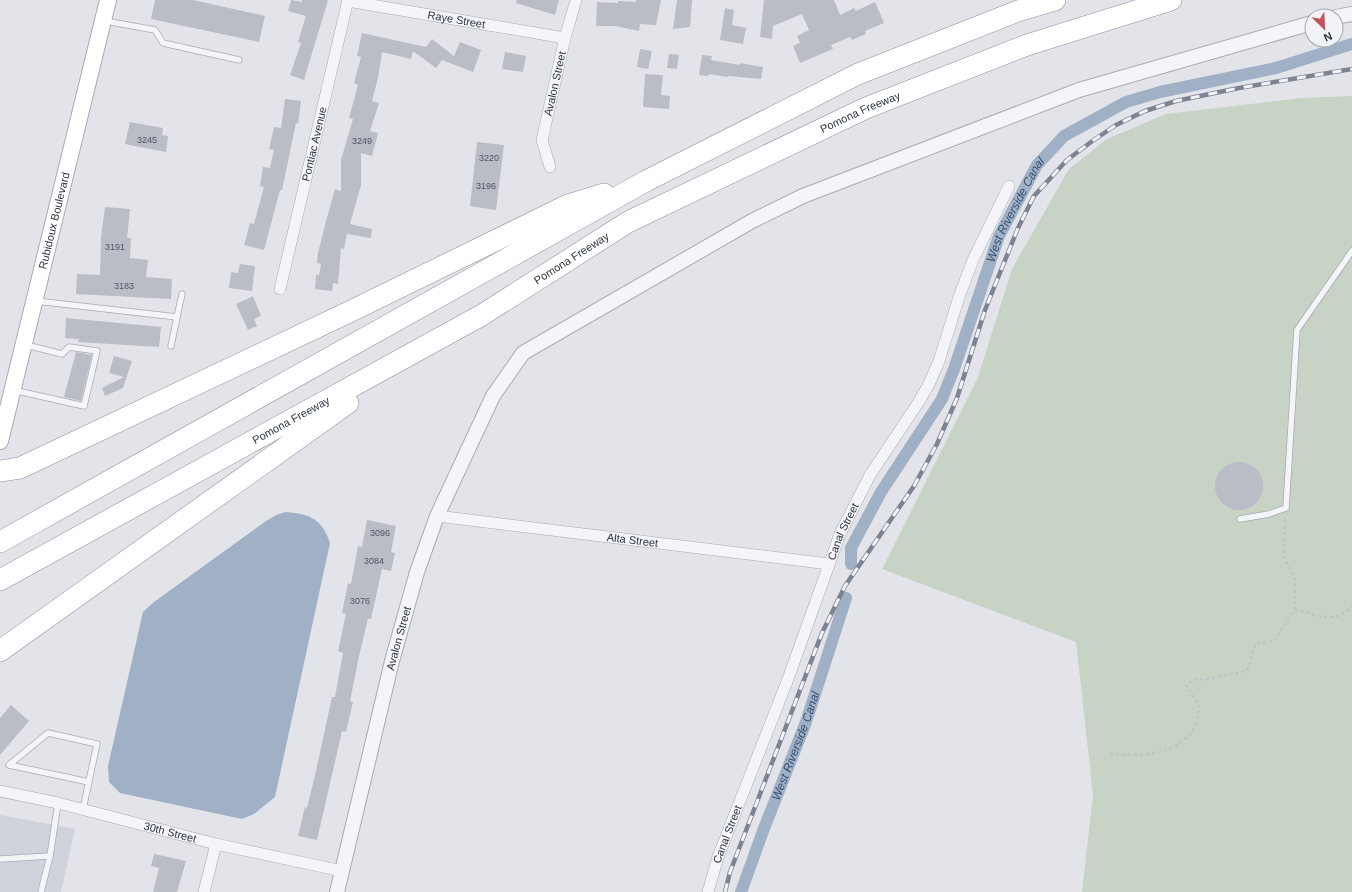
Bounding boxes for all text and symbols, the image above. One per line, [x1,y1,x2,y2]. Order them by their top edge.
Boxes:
north arrow [1304,8,1344,48]
street label: Raye Street [427,9,486,30]
text: N [1322,30,1334,44]
street label: Avalon Street [542,50,568,117]
street label: Pomona Freeway [818,89,902,135]
street label: Pontiac Avenue [300,105,329,182]
house number: 3245 [137,135,157,145]
house number: 3249 [352,136,372,146]
house number: 3220 [479,153,499,163]
water label: West Riverside Canal [984,154,1048,264]
street label: Rubidoux Boulevard [36,171,72,270]
house number: 3196 [476,181,496,191]
street label: Pomona Freeway [532,230,611,286]
house number: 3191 [105,242,125,252]
house number: 3183 [114,281,134,291]
street label: Pomona Freeway [250,394,332,446]
street label: Canal Street [825,501,861,562]
house number: 3096 [370,528,390,538]
street label: Alta Street [606,531,659,549]
house number: 3084 [364,556,384,566]
house number: 3076 [350,596,370,606]
street label: Avalon Street [384,605,413,672]
water label: West Riverside Canal [769,689,822,802]
street label: Canal Street [711,803,744,864]
street label: 30th Street [142,820,198,845]

